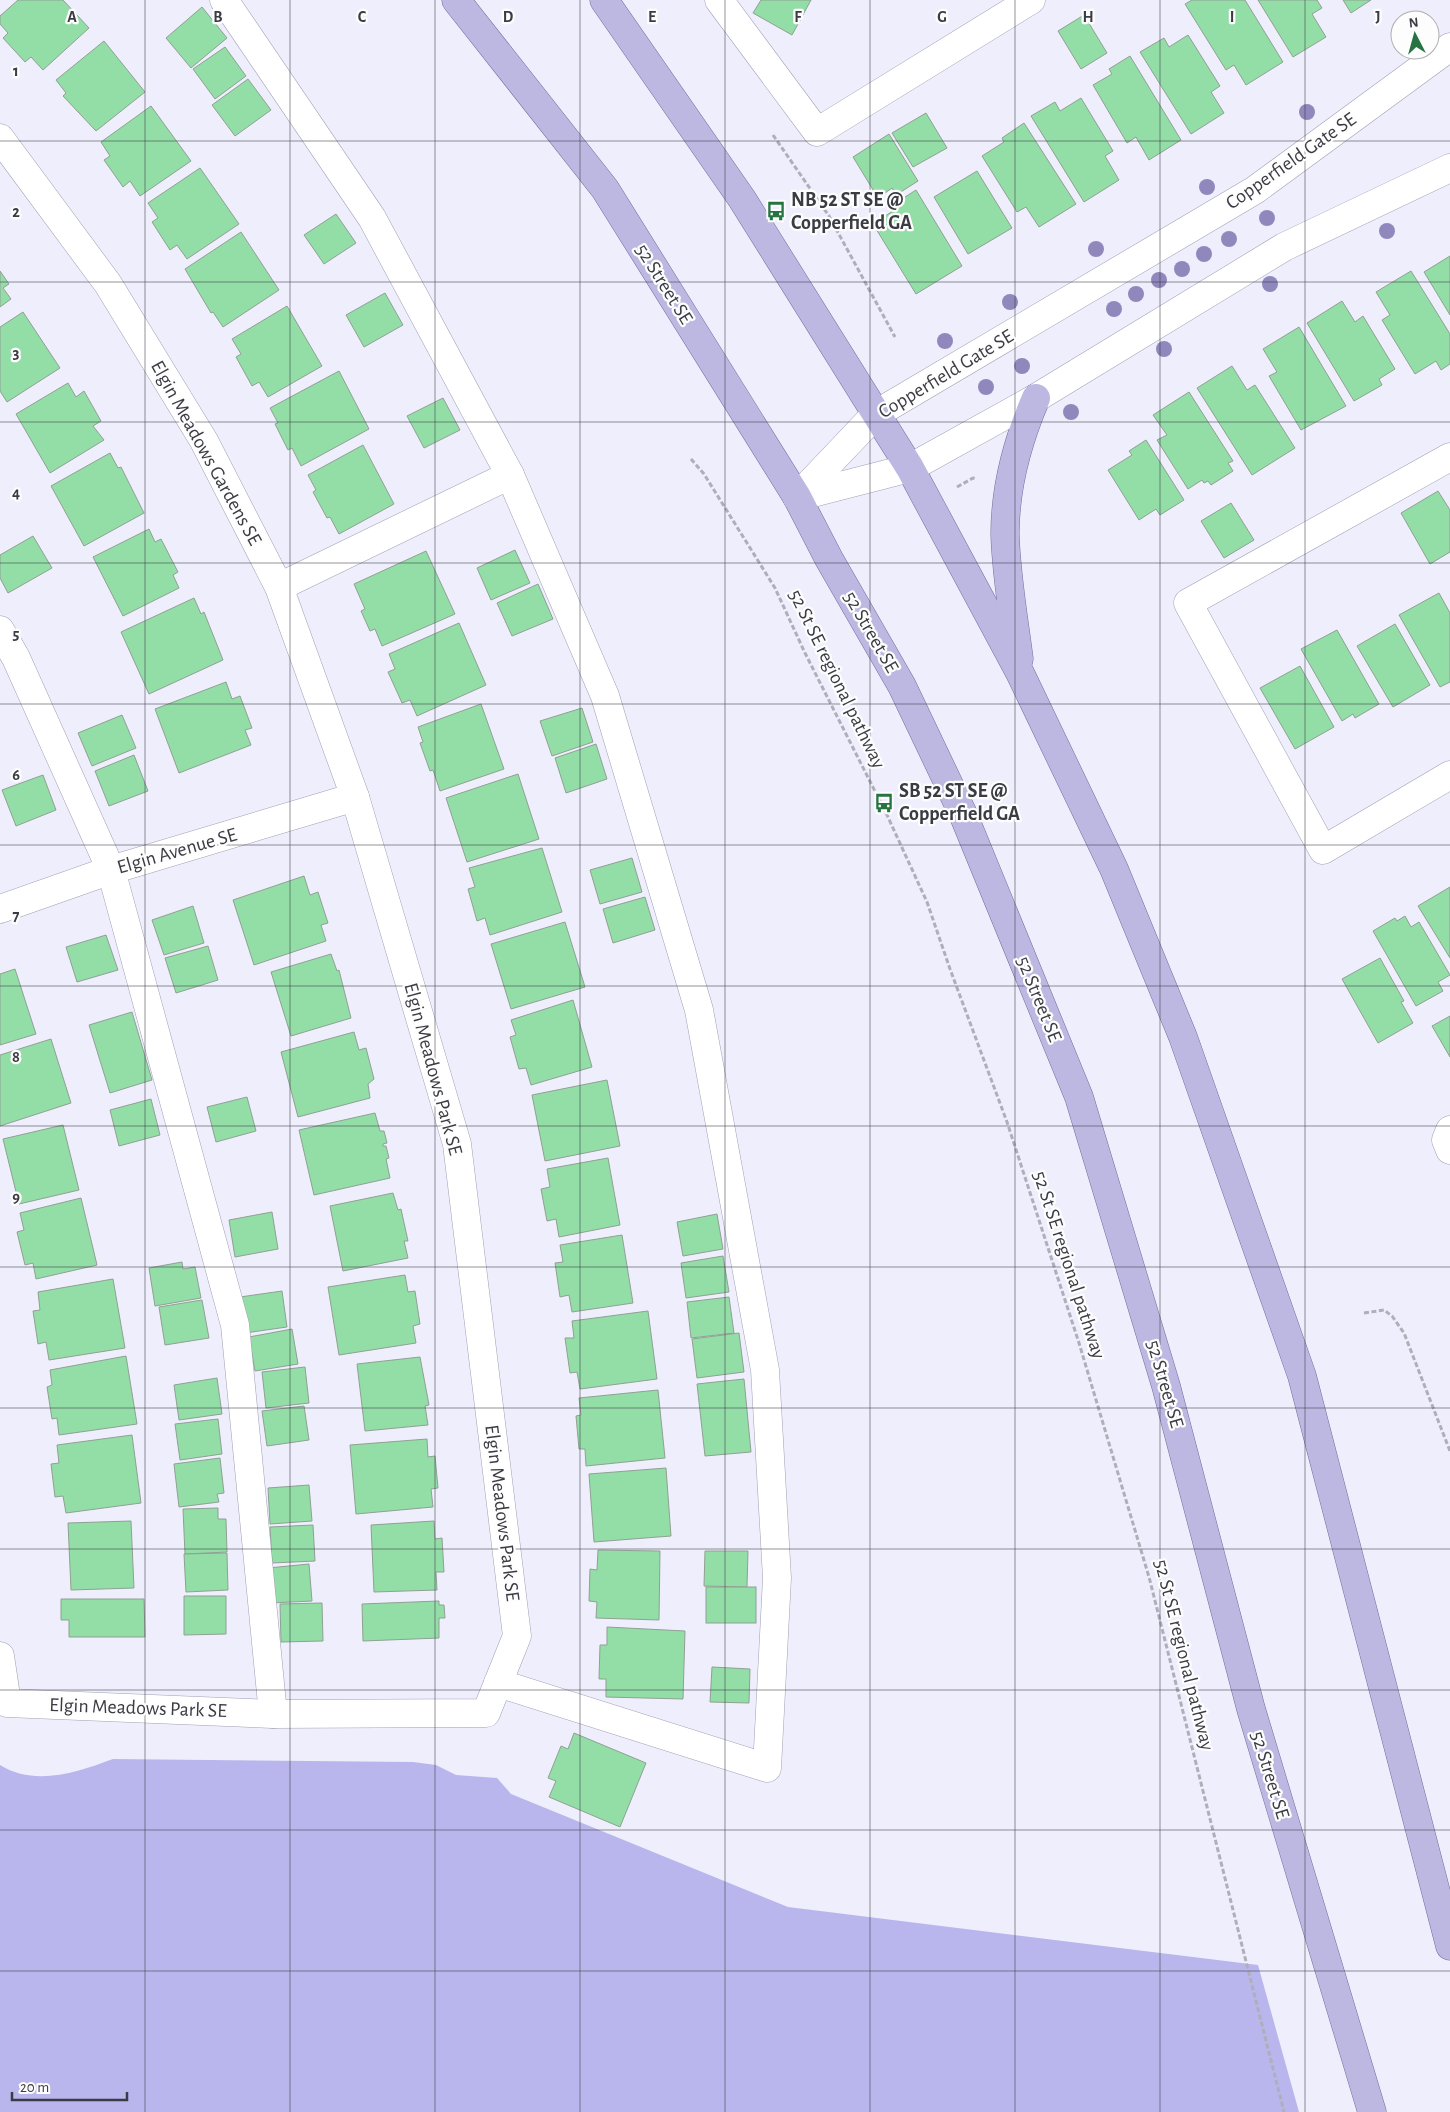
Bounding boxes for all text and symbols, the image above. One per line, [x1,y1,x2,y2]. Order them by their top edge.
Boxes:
text: A [67,9,77,25]
text: B [213,9,223,25]
text: C [358,9,367,25]
text: D [503,9,514,25]
text: E [648,9,656,25]
text: F [794,9,802,25]
text: G [937,9,947,25]
text: H [1082,9,1094,25]
text: I [1230,9,1234,25]
text: J [1375,9,1381,25]
north arrow [1390,10,1440,60]
text: N [1408,16,1419,31]
text: 1 [13,63,19,79]
street label: Copperfield Gate SE [1222,109,1360,213]
place label: NB 52 ST SE @ Copperfield GA [791,190,912,233]
bus stop icon: NB 52 ST SE @ Copperfield GA [765,200,787,222]
text: 2 [12,204,20,220]
street label: 52 Street SE [632,240,697,328]
street label: Copperfield Gate SE [875,326,1017,422]
text: 3 [13,345,20,361]
street label: Elgin Meadows Gardens SE [147,357,265,549]
text: 4 [12,485,20,501]
street label: 52 St SE regional pathway [785,586,889,772]
street label: 52 Street SE [840,588,902,676]
text: 5 [13,626,20,642]
text: 6 [12,767,20,783]
place label: SB 52 ST SE @ Copperfield GA [899,781,1020,824]
bus stop icon: SB 52 ST SE @ Copperfield GA [873,792,895,814]
street label: Elgin Avenue SE [115,824,239,878]
text: 7 [13,908,20,924]
street label: 52 Street SE [1013,953,1065,1045]
street label: Elgin Meadows Park SE [400,981,466,1158]
text: 8 [12,1049,20,1065]
street label: 52 St SE regional pathway [1029,1169,1109,1362]
text: 9 [12,1189,20,1205]
street label: 52 Street SE [1143,1338,1187,1430]
street label: Elgin Meadows Park SE [481,1424,523,1603]
street label: 52 St SE regional pathway [1151,1557,1218,1753]
street label: Elgin Meadows Park SE [49,1695,227,1721]
street label: 52 Street SE [1247,1729,1293,1821]
scale bar [12,2070,128,2102]
text: 20 m [20,2080,49,2095]

